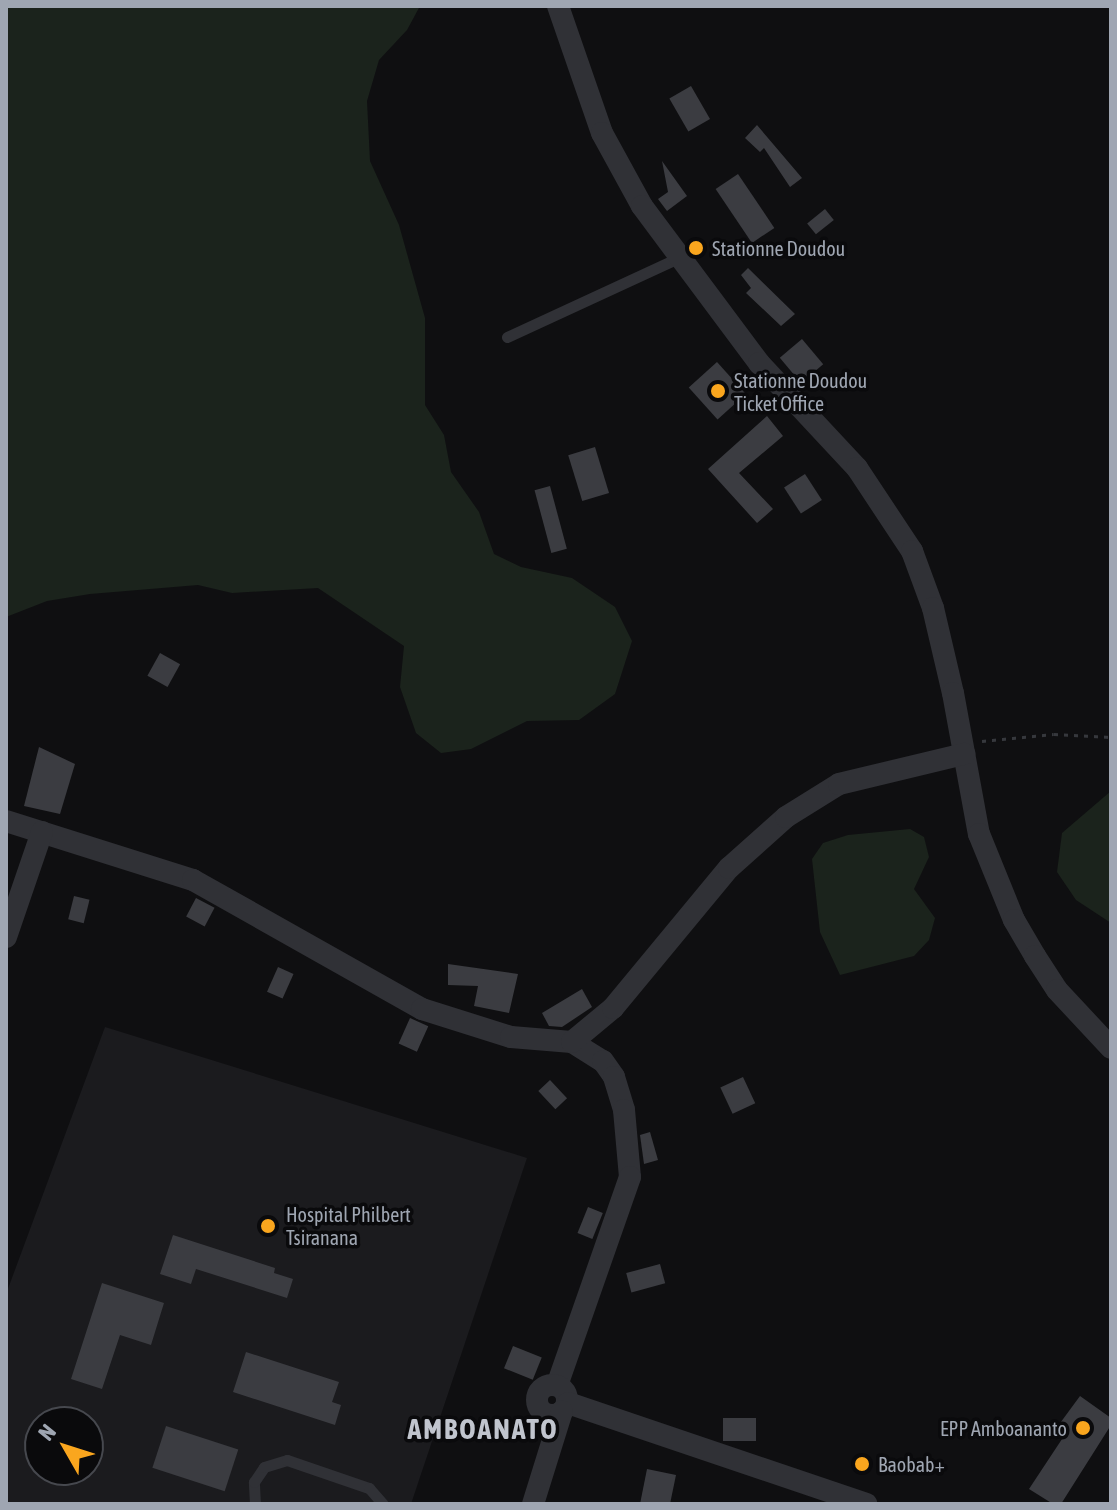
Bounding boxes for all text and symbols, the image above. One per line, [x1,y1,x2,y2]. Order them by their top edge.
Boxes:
place label: Stationne Doudou [712,236,845,260]
marker: Stationne Doudou [687,239,705,257]
place label: Stationne Doudou Ticket Office [734,368,867,415]
marker: Stationne Doudou Ticket Office [709,382,727,400]
place label: Hospital Philbert Tsiranana [286,1202,411,1249]
marker: Hospital Philbert Tsiranana [257,1215,279,1237]
north arrow [24,1406,104,1486]
district label: AMBOANATO [407,1412,559,1446]
place label: EPP Amboananto [940,1416,1067,1440]
text: N [33,1419,61,1445]
marker: EPP Amboananto [1074,1419,1092,1437]
place label: Baobab+ [878,1452,945,1476]
marker: Baobab+ [853,1455,871,1473]

